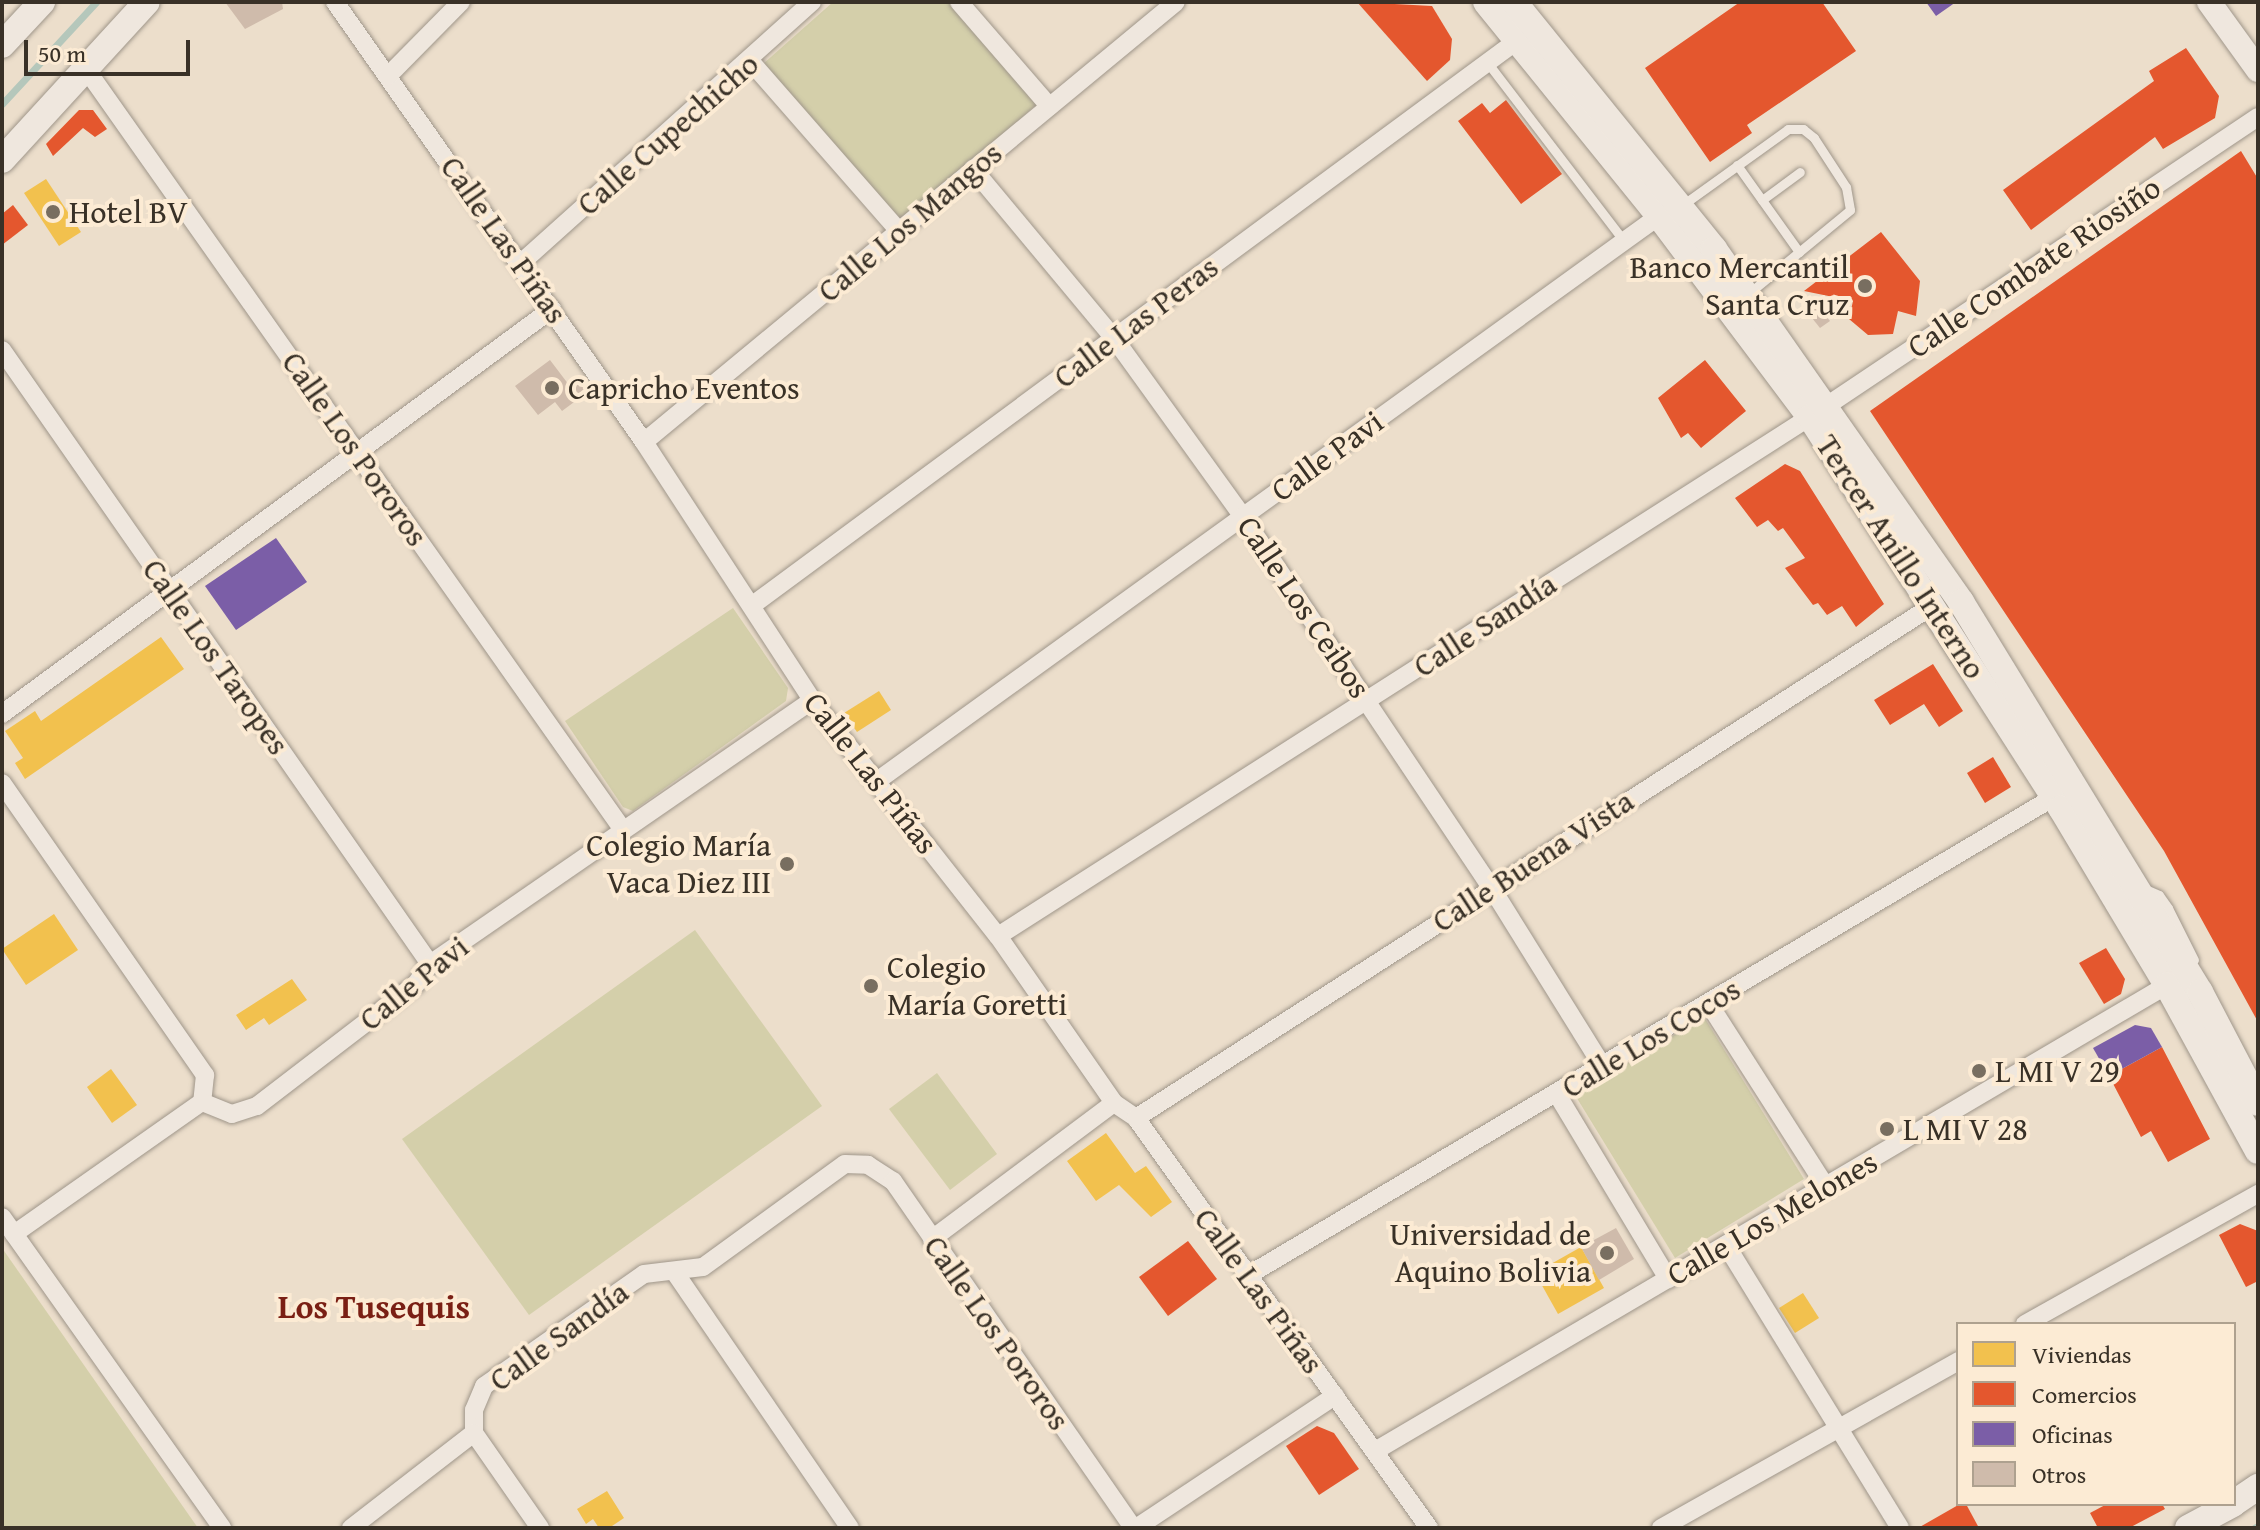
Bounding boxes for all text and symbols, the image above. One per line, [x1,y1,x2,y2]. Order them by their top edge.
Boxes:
scale bar [28,24,194,74]
text: 50 m [38,36,86,71]
street label: Calle Cupechicho [569,45,767,223]
street label: Calle Los Mangos [810,134,1010,310]
street label: Calle Las Piñas [432,149,576,331]
street label: Calle Combate Riosiño [1900,168,2168,366]
place label: Hotel BV [69,193,188,231]
marker: Hotel BV [44,203,62,221]
street label: Calle Las Peras [1046,248,1226,396]
place label: Banco Mercantil Santa Cruz [1630,249,1849,324]
marker: Banco Mercantil Santa Cruz [1856,277,1874,295]
street label: Calle Los Pororos [274,344,436,554]
place label: Capricho Eventos [568,369,800,407]
marker: Capricho Eventos [543,379,561,397]
street label: Calle Pavi [1263,402,1391,510]
street label: Tercer Anillo Interno [1808,428,1994,686]
street label: Calle Los Ceibos [1229,509,1379,705]
street label: Calle Los Taropes [134,552,298,762]
street label: Calle Sandía [1406,565,1564,685]
street label: Calle Las Piñas [796,684,946,862]
street label: Calle Buena Vista [1425,782,1641,940]
place label: Colegio María Vaca Diez III [586,827,771,902]
marker: Colegio María Vaca Diez III [778,855,796,873]
street label: Calle Pavi [352,927,476,1039]
place label: Colegio María Goretti [887,949,1067,1024]
street label: Calle Los Cocos [1555,970,1747,1106]
marker: Colegio María Goretti [862,977,880,995]
place label: L MI V 29 [1995,1052,2120,1090]
marker: L MI V 29 [1970,1062,1988,1080]
place label: L MI V 28 [1903,1110,2028,1148]
marker: L MI V 28 [1878,1120,1896,1138]
street label: Calle Los Melones [1660,1142,1884,1294]
street label: Calle Las Piñas [1186,1201,1332,1381]
place label: Universidad de Aquino Bolivia [1389,1216,1591,1291]
street label: Calle Los Pororos [916,1228,1078,1438]
marker: Universidad de Aquino Bolivia [1598,1244,1616,1262]
street label: Calle Sandía [482,1273,636,1399]
district label: Los Tusequis [278,1286,470,1326]
legend [1956,1322,2236,1506]
text: Viviendas [2032,1337,2132,1372]
text: Comercios [2032,1377,2137,1412]
text: Oficinas [2032,1417,2113,1452]
text: Otros [2032,1457,2086,1492]

